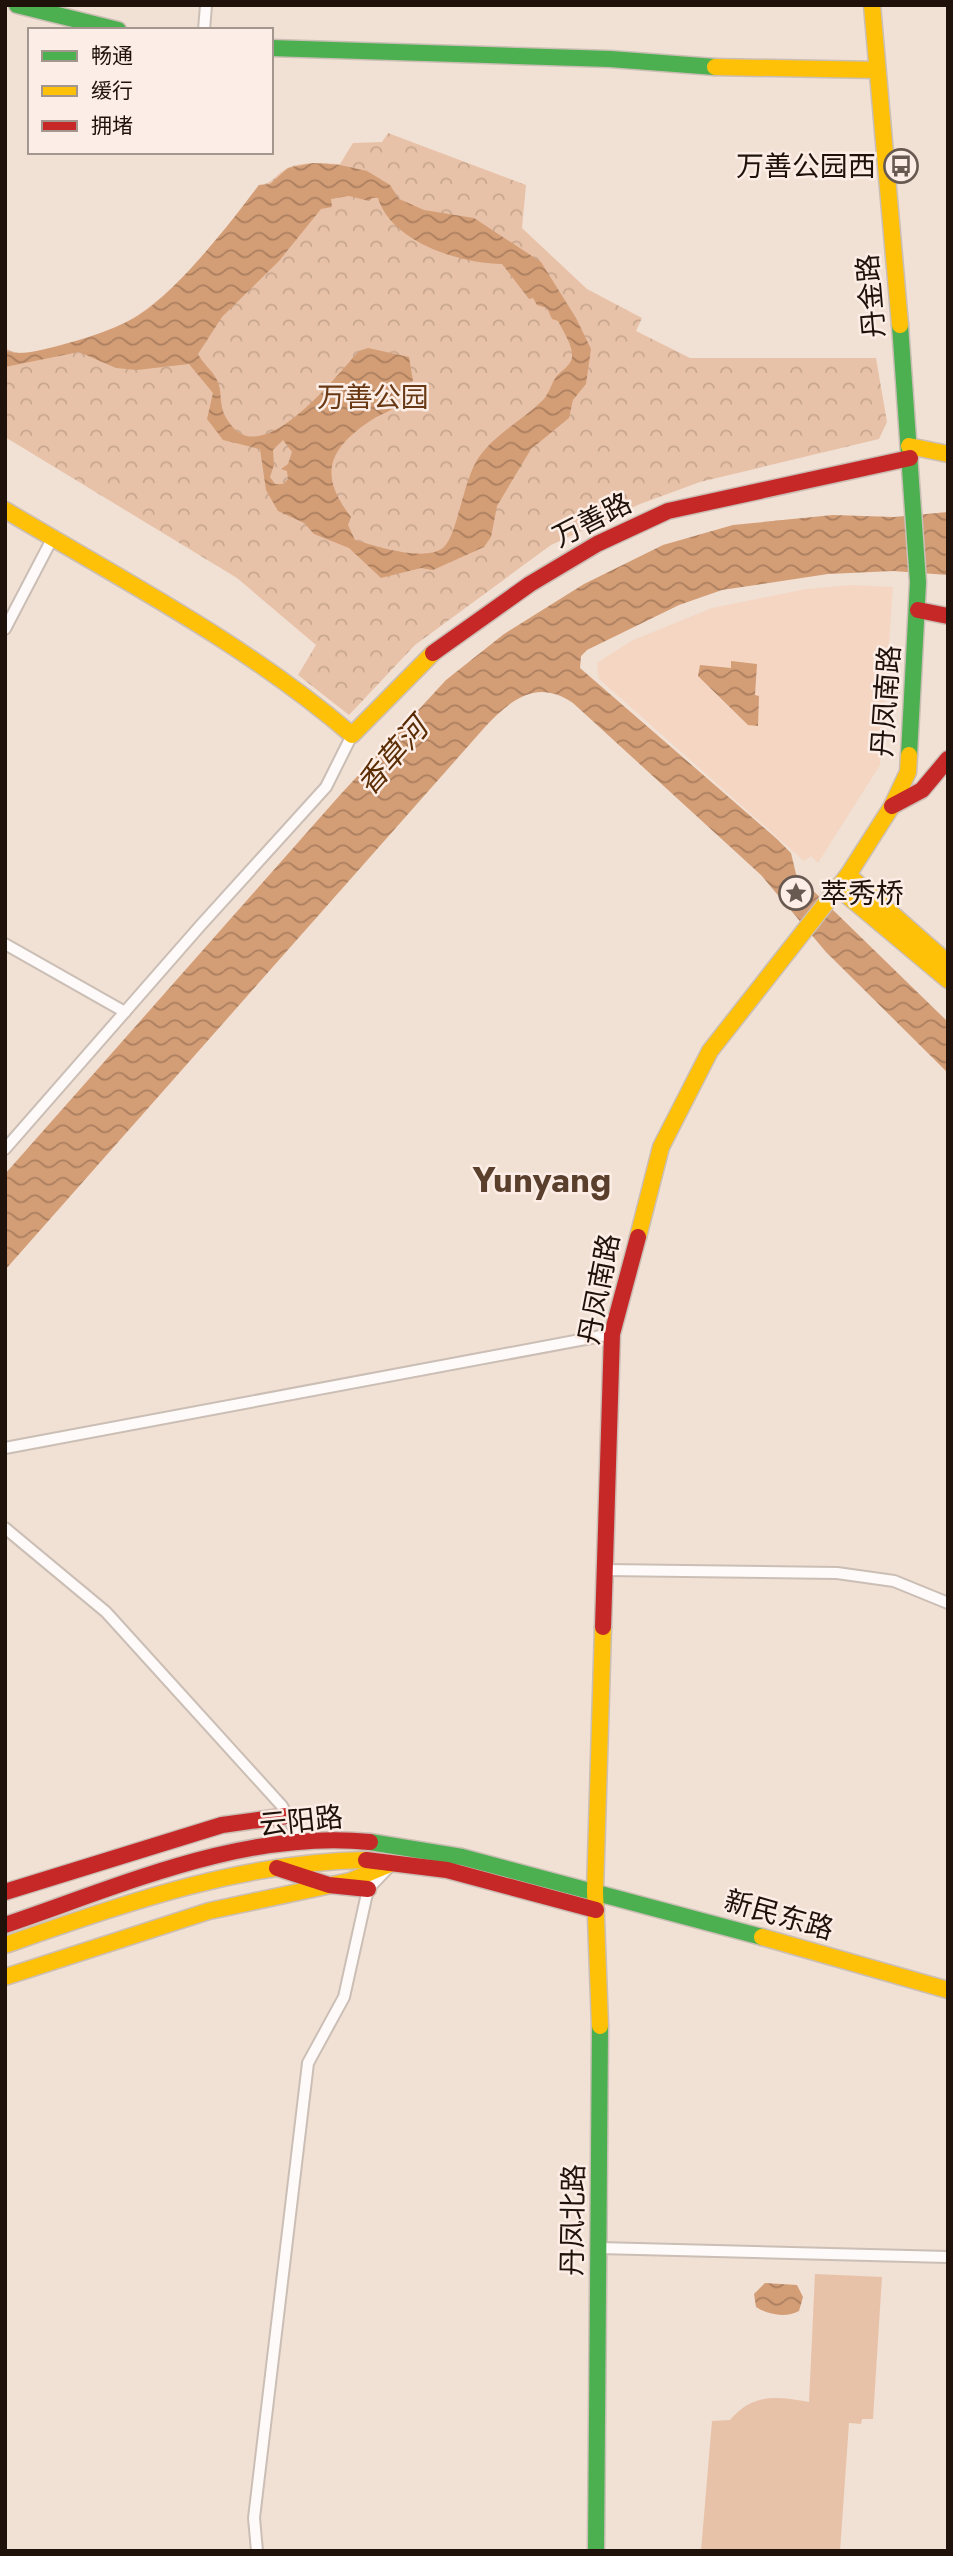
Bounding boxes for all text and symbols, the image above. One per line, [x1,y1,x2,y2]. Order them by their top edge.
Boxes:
legend [28,28,273,154]
text: 畅通 [91,41,133,71]
text: 缓行 [91,76,133,106]
text: 拥堵 [91,111,133,141]
place label: 万善公园西 [736,146,876,187]
bus stop icon: 万善公园西 [882,147,920,185]
street label: 丹金路 [847,252,895,340]
park label: 万善公园 [317,377,429,418]
street label: 万善路 [545,483,639,557]
street label: 丹凤南路 [862,644,910,758]
water label: 香草河 [346,704,441,804]
place label: 萃秀桥 [820,873,904,914]
place icon: 萃秀桥 [777,874,815,912]
district label: Yunyang [472,1155,611,1205]
street label: 丹凤南路 [568,1230,630,1348]
street label: 云阳路 [257,1796,345,1846]
street label: 新民东路 [720,1880,838,1950]
street label: 丹凤北路 [552,2164,594,2276]

